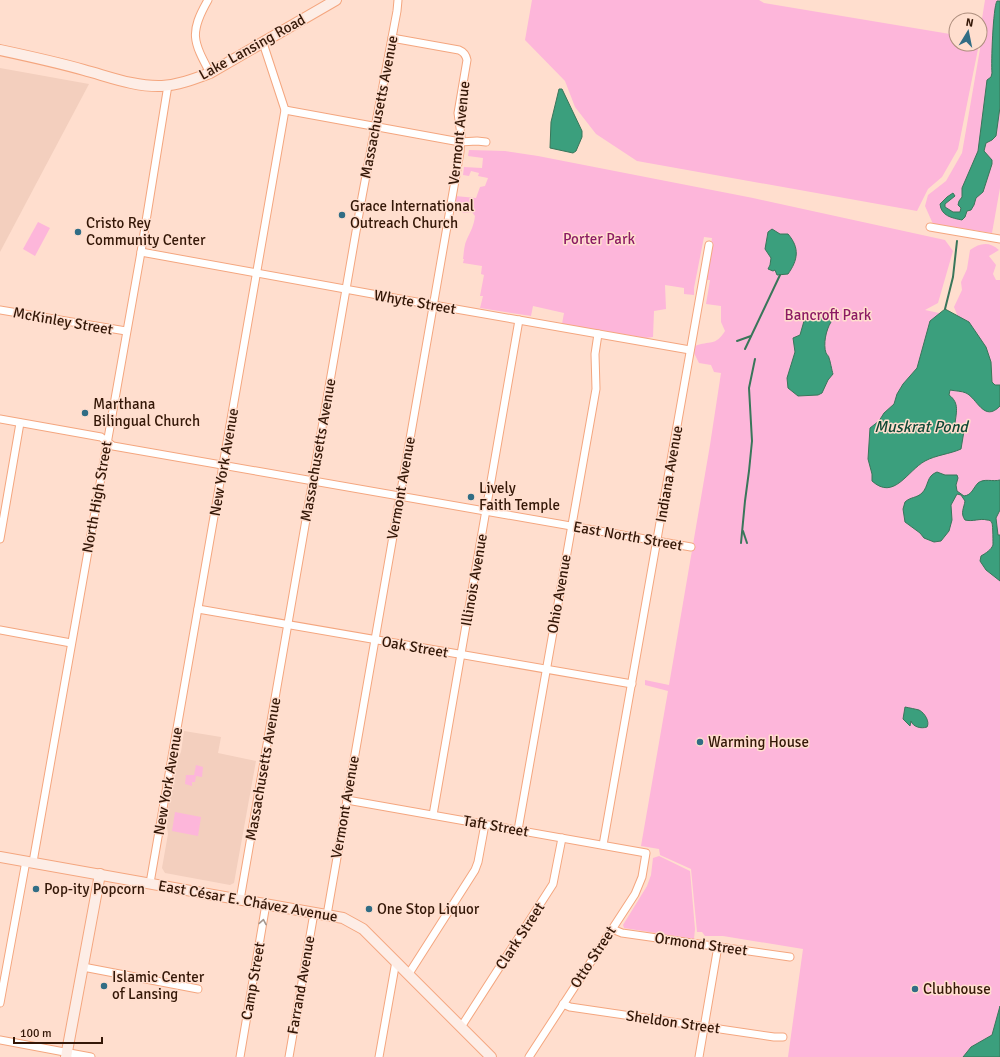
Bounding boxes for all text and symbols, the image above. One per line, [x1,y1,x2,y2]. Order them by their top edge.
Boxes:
street label: Lake Lansing Road [196,10,308,84]
north arrow [948,12,988,52]
text: N [965,16,975,30]
street label: Massachusetts Avenue [356,34,402,180]
street label: Vermont Avenue [445,80,473,186]
place label: Grace International Outreach Church [350,197,474,232]
marker: Grace International Outreach Church [337,210,347,220]
place label: Cristo Rey Community Center [86,214,206,249]
marker: Cristo Rey Community Center [73,227,83,237]
park label: Porter Park [563,230,635,248]
street label: Whyte Street [373,286,457,318]
street label: McKinley Street [12,303,114,339]
park label: Bancroft Park [785,306,872,324]
street label: Massachusetts Avenue [297,377,339,523]
place label: Marthana Bilingual Church [93,395,200,430]
street label: New York Avenue [206,407,242,517]
marker: Marthana Bilingual Church [80,408,90,418]
water label: Muskrat Pond [874,417,970,437]
street label: Indiana Avenue [652,424,686,524]
street label: Vermont Avenue [383,435,419,541]
street label: North High Street [78,440,116,554]
place label: Lively Faith Temple [479,479,560,514]
marker: Lively Faith Temple [466,492,476,502]
street label: East North Street [572,518,684,554]
street label: Illinois Avenue [457,532,491,628]
street label: Ohio Avenue [543,553,575,635]
street label: Oak Street [380,632,450,662]
street label: Massachusetts Avenue [242,696,284,842]
street label: New York Avenue [150,726,186,836]
place label: Warming House [708,733,809,751]
marker: Warming House [695,737,705,747]
street label: Vermont Avenue [327,754,363,860]
street label: Taft Street [462,811,530,841]
street label: East César E. Chávez Avenue [157,876,339,926]
place label: Pop-ity Popcorn [44,880,145,898]
marker: Pop-ity Popcorn [31,884,41,894]
street label: Clark Street [492,899,548,973]
place label: One Stop Liquor [377,900,480,918]
marker: One Stop Liquor [364,904,374,914]
one-way arrow [258,919,266,925]
street label: Otto Street [566,923,620,991]
street label: Ormond Street [653,929,749,959]
street label: Farrand Avenue [283,934,319,1036]
street label: Camp Street [237,941,269,1021]
place label: Islamic Center of Lansing [112,968,205,1003]
place label: Clubhouse [923,980,991,998]
marker: Islamic Center of Lansing [99,981,109,991]
marker: Clubhouse [910,984,920,994]
street label: Sheldon Street [625,1007,721,1037]
scale bar [14,1019,102,1045]
text: 100 m [20,1026,52,1041]

